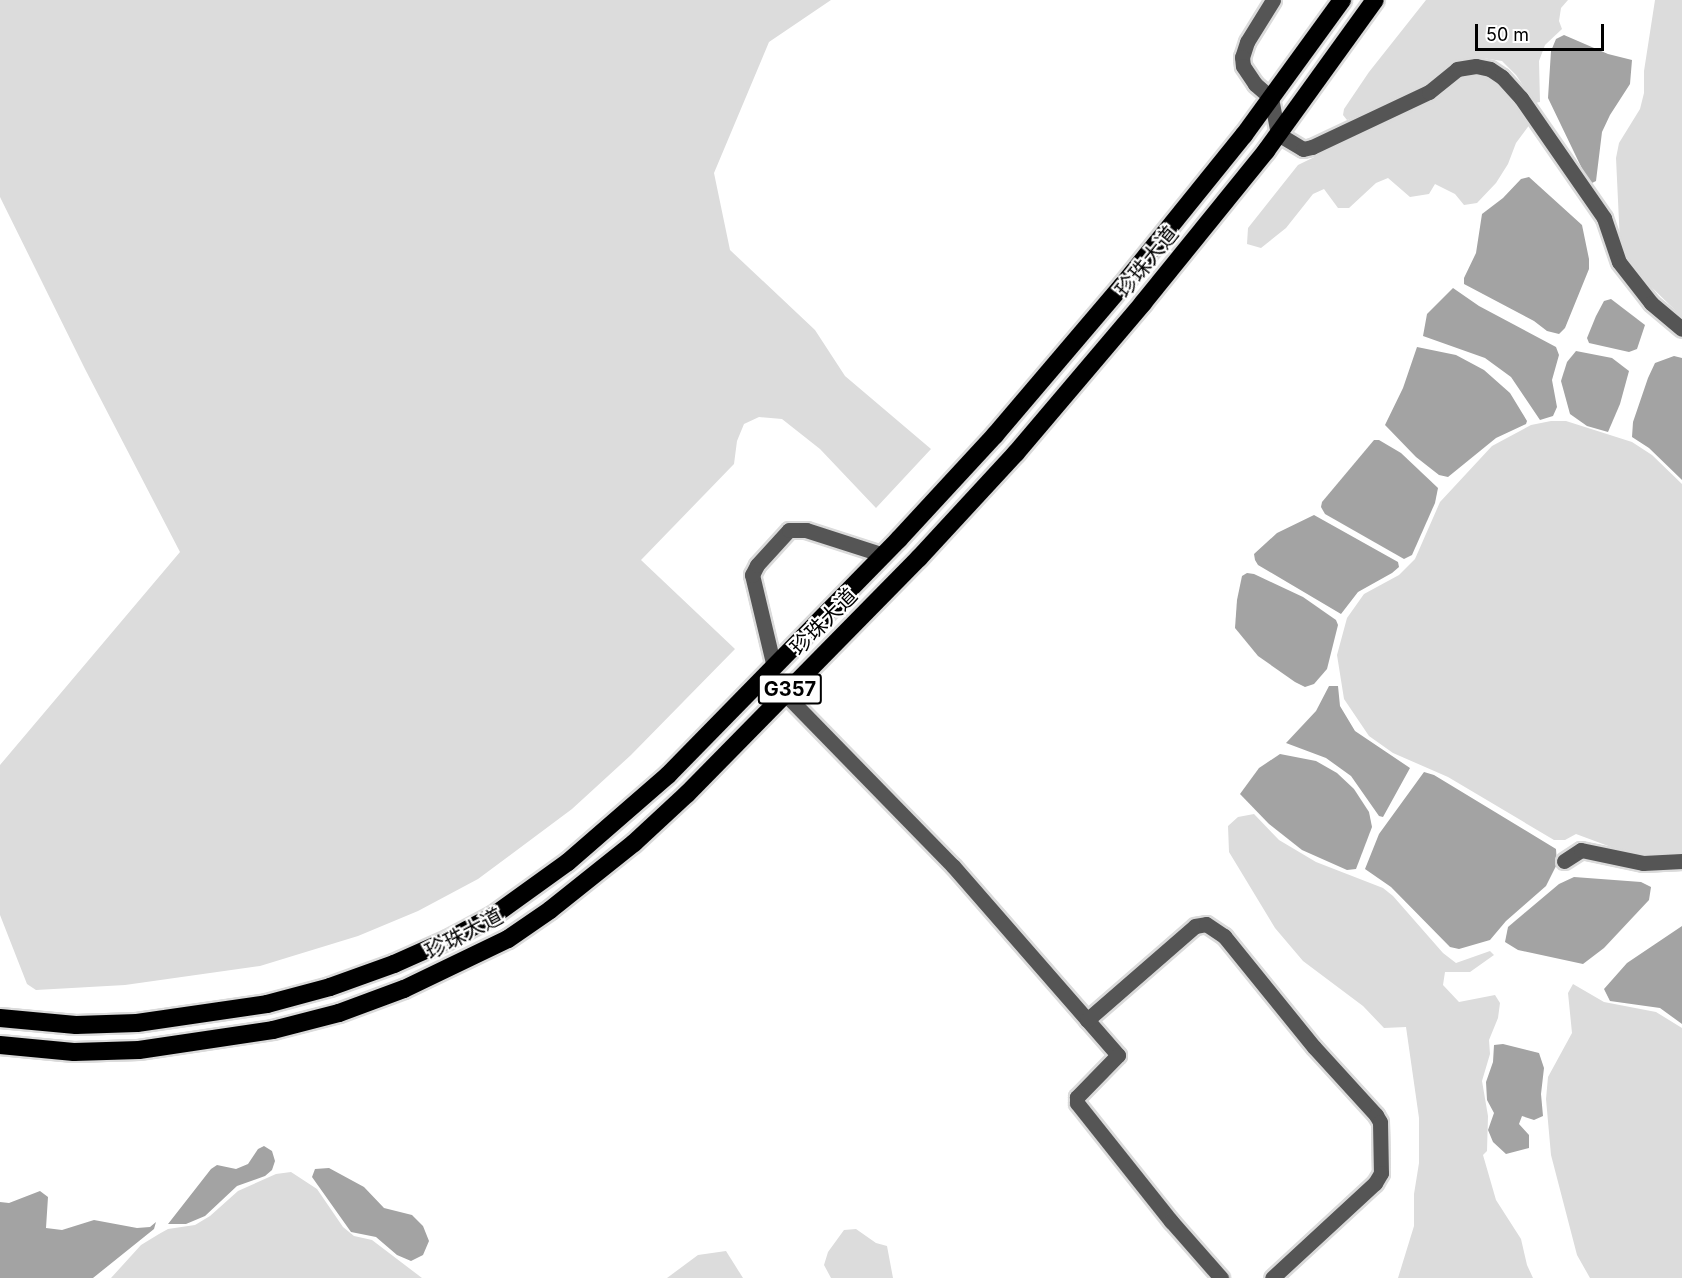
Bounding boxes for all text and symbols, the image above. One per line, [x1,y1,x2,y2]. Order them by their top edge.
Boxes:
scale bar [1478,12,1607,50]
text: 50 m [1486,24,1529,45]
street label: 珍珠大道 [1111,221,1183,303]
street label: 珍珠大道 [785,583,863,661]
road number: G357 [757,672,823,706]
street label: 珍珠大道 [421,903,507,965]

